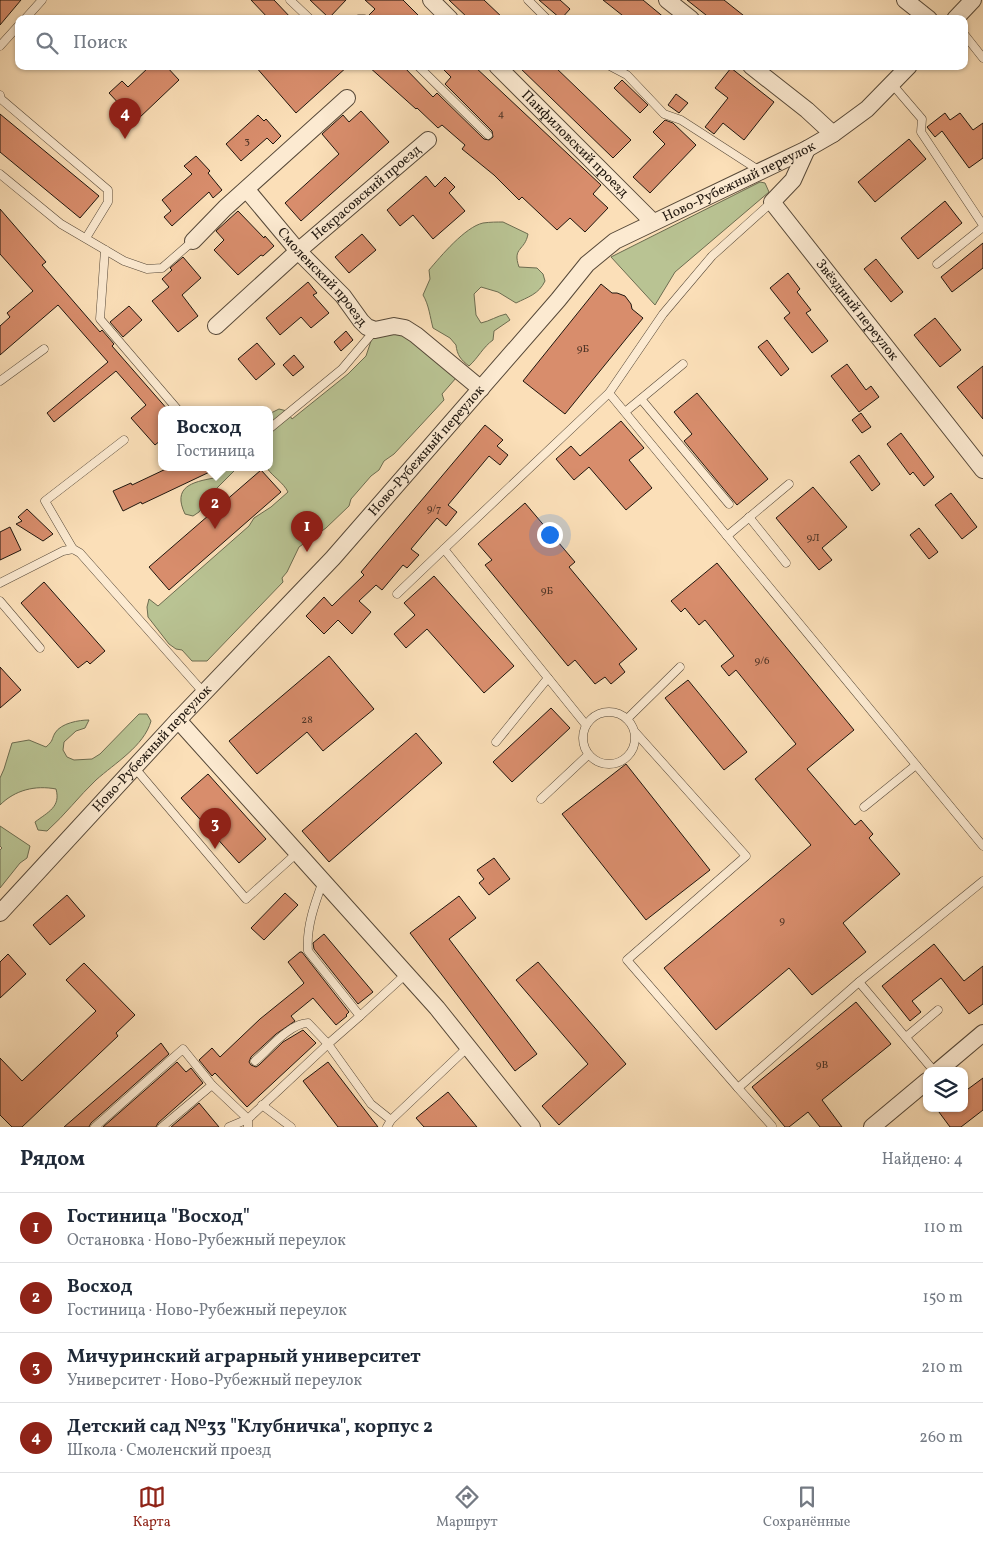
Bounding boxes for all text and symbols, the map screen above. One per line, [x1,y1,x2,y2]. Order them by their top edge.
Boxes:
search box [15,15,968,70]
icon: search [33,29,61,57]
text: Поиск [73,30,127,56]
street label: Панфиловский проезд [517,86,633,202]
pin: 4 [109,98,141,139]
house number: 4 [498,107,505,122]
house number: 3 [244,134,250,149]
street label: Ново-Рубежный переулок [659,136,820,226]
street label: Некрасовский проезд [308,140,425,245]
street label: Смоленский проезд [273,223,371,331]
street label: Звёздный переулок [811,255,903,365]
house number: 9Б [577,342,589,357]
street label: Ново-Рубежный переулок [364,381,489,520]
popup [158,406,273,471]
text: Восход [176,415,242,441]
text: Гостиница [176,441,255,463]
pin: 2 [199,488,231,529]
house number: 9/7 [427,502,441,517]
pin: 1 [291,511,323,552]
your location [537,522,563,548]
house number: 9Л [806,531,820,546]
house number: 9Б [541,584,553,599]
house number: 9/6 [755,654,770,669]
street label: Ново-Рубежный переулок [88,680,217,816]
house number: 28 [301,713,313,728]
pin: 3 [199,808,231,849]
house number: 9 [779,914,785,929]
house number: 9В [816,1058,828,1073]
map controls [923,1067,968,1112]
button: layers [923,1067,968,1112]
text: Рядом [20,1145,85,1174]
text: Найдено: 4 [882,1149,963,1171]
text: Гостиница "Восход" [67,1204,250,1230]
text: 1 [33,1217,39,1239]
text: 110 m [924,1217,963,1239]
text: Остановка · Ново-Рубежный переулок [67,1230,346,1252]
text: Восход [67,1274,132,1300]
text: 2 [32,1287,40,1309]
text: 150 m [922,1287,963,1309]
text: Гостиница · Ново-Рубежный переулок [67,1300,347,1322]
text: Мичуринский аграрный университет [67,1344,421,1370]
text: 3 [32,1357,40,1379]
text: 210 m [921,1357,963,1379]
text: Университет · Ново-Рубежный переулок [67,1370,362,1392]
text: Детский сад №33 "Клубничка", корпус 2 [67,1414,433,1440]
text: 4 [31,1427,41,1449]
text: 260 m [919,1427,963,1449]
text: Школа · Смоленский проезд [67,1440,271,1462]
tab: Карта [133,1483,171,1532]
tab: Маршрут [436,1483,498,1532]
tab: Сохранённые [763,1483,850,1532]

